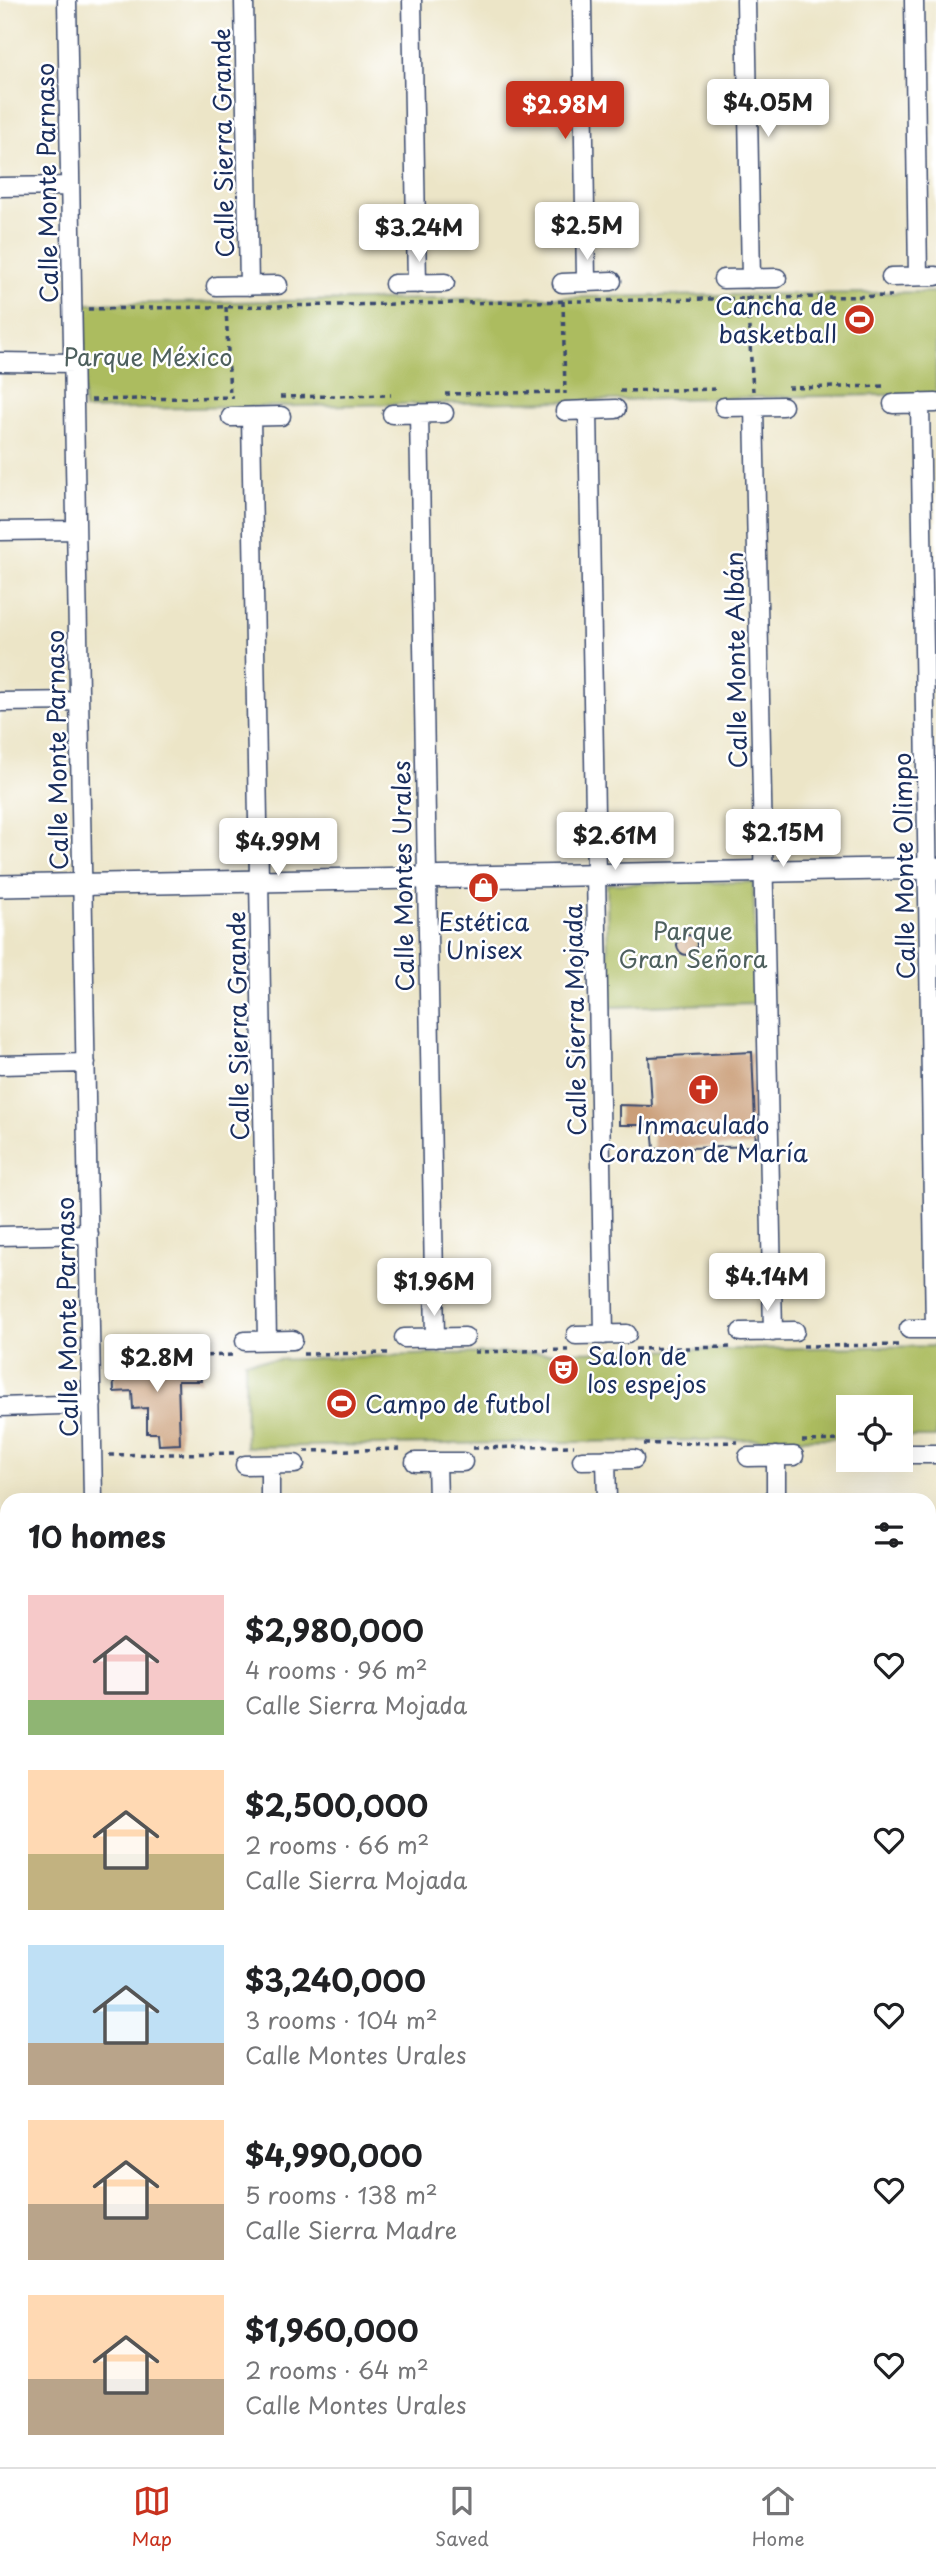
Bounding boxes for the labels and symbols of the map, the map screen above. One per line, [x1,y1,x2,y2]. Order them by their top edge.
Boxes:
street label: Calle Sierra Grande [202,28,242,258]
street label: Calle Monte Parnaso [26,63,66,303]
pin: $4.05M [711,80,825,139]
pin: $2.98M [508,82,622,141]
pin: $2.5M [538,202,636,262]
pin: $3.24M [362,204,476,264]
place label: Cancha de basketball [715,287,837,351]
sports icon: Cancha de basketball [843,302,877,336]
park label: Parque México [64,338,232,374]
street label: Calle Monte Albán [715,551,755,769]
street label: Calle Monte Parnaso [36,630,76,870]
street label: Calle Monte Olimpo [883,752,923,980]
street label: Calle Montes Urales [382,760,422,992]
pin: $2.15M [726,810,840,869]
pin: $2.61M [558,812,672,872]
pin: $4.99M [221,818,335,878]
shop icon: Estética Unisex [467,870,501,904]
place label: Estética Unisex [439,903,529,967]
street label: Calle Sierra Mojada [554,904,594,1136]
street label: Calle Sierra Grande [217,911,257,1141]
park label: Parque Gran Señora [619,912,768,976]
church icon: Inmaculado Corazon de María [686,1073,720,1107]
place label: Inmaculado Corazon de María [598,1106,808,1170]
street label: Calle Monte Parnaso [46,1197,86,1437]
pin: $4.14M [710,1254,824,1313]
pin: $1.96M [377,1258,491,1318]
pin: $2.8M [108,1334,206,1394]
place label: Salon de los espejos [587,1337,706,1401]
theatre icon: Salon de los espejos [547,1352,581,1386]
place label: Campo de futbol [365,1385,551,1421]
sports icon: Campo de futbol [325,1386,359,1420]

